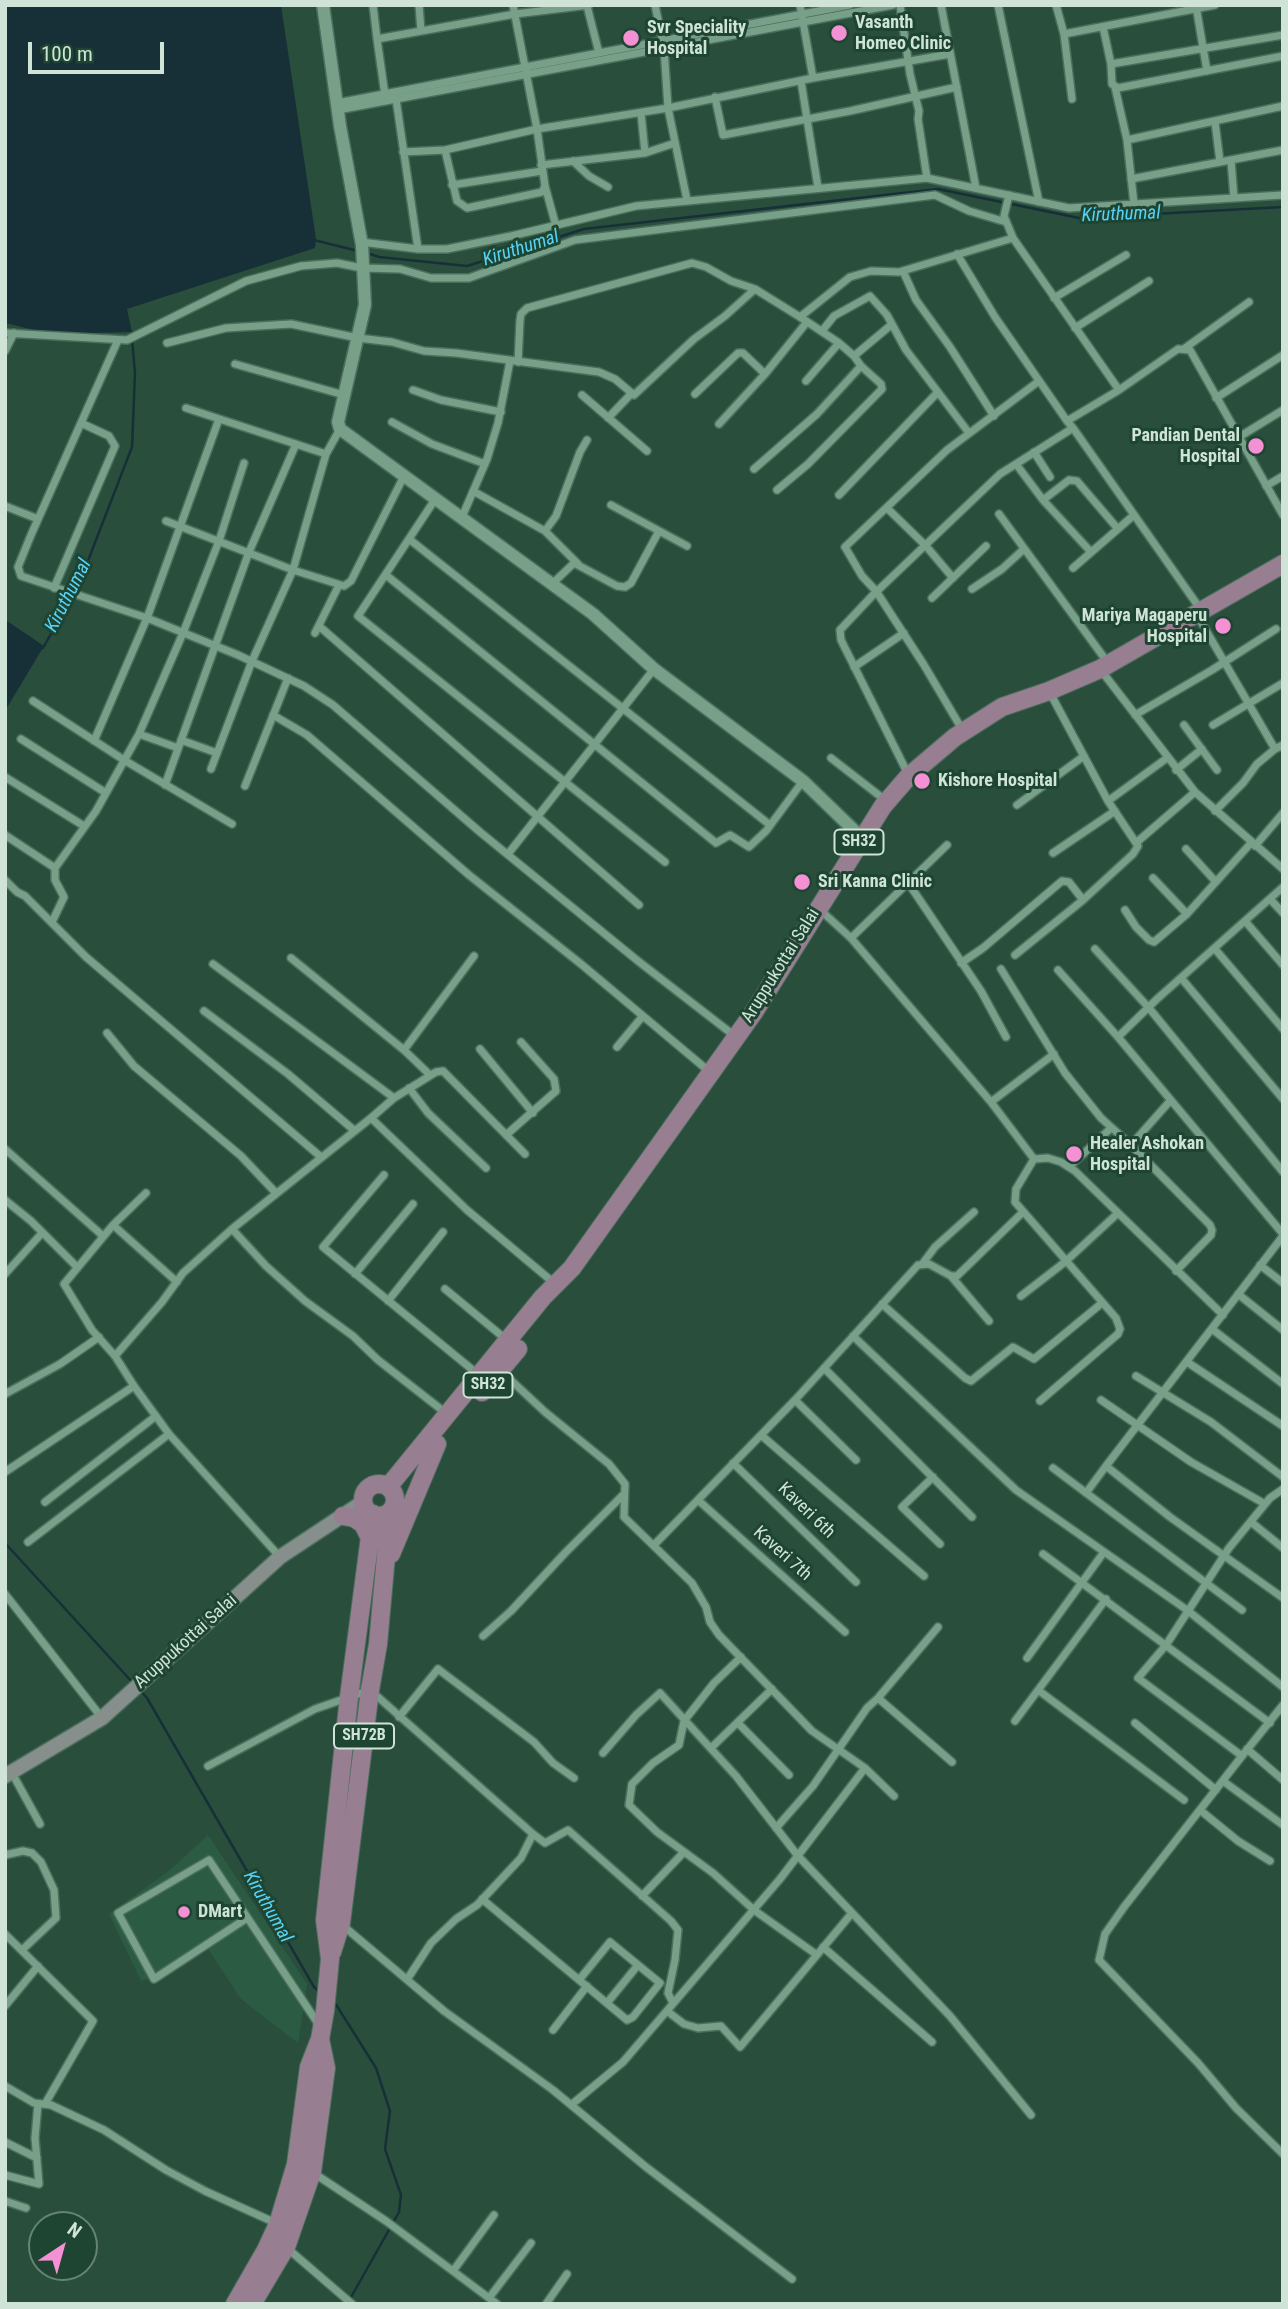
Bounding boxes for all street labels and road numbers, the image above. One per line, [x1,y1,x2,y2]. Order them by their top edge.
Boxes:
road number: SH32 [834,830,884,855]
street label: Aruppukottai Salai [737,905,825,1027]
road number: SH32 [463,1372,512,1398]
street label: Kaveri 6th [773,1479,839,1543]
street label: Kaveri 7th [748,1522,816,1586]
street label: Aruppukottai Salai [130,1590,242,1694]
road number: SH72B [334,1724,394,1748]

